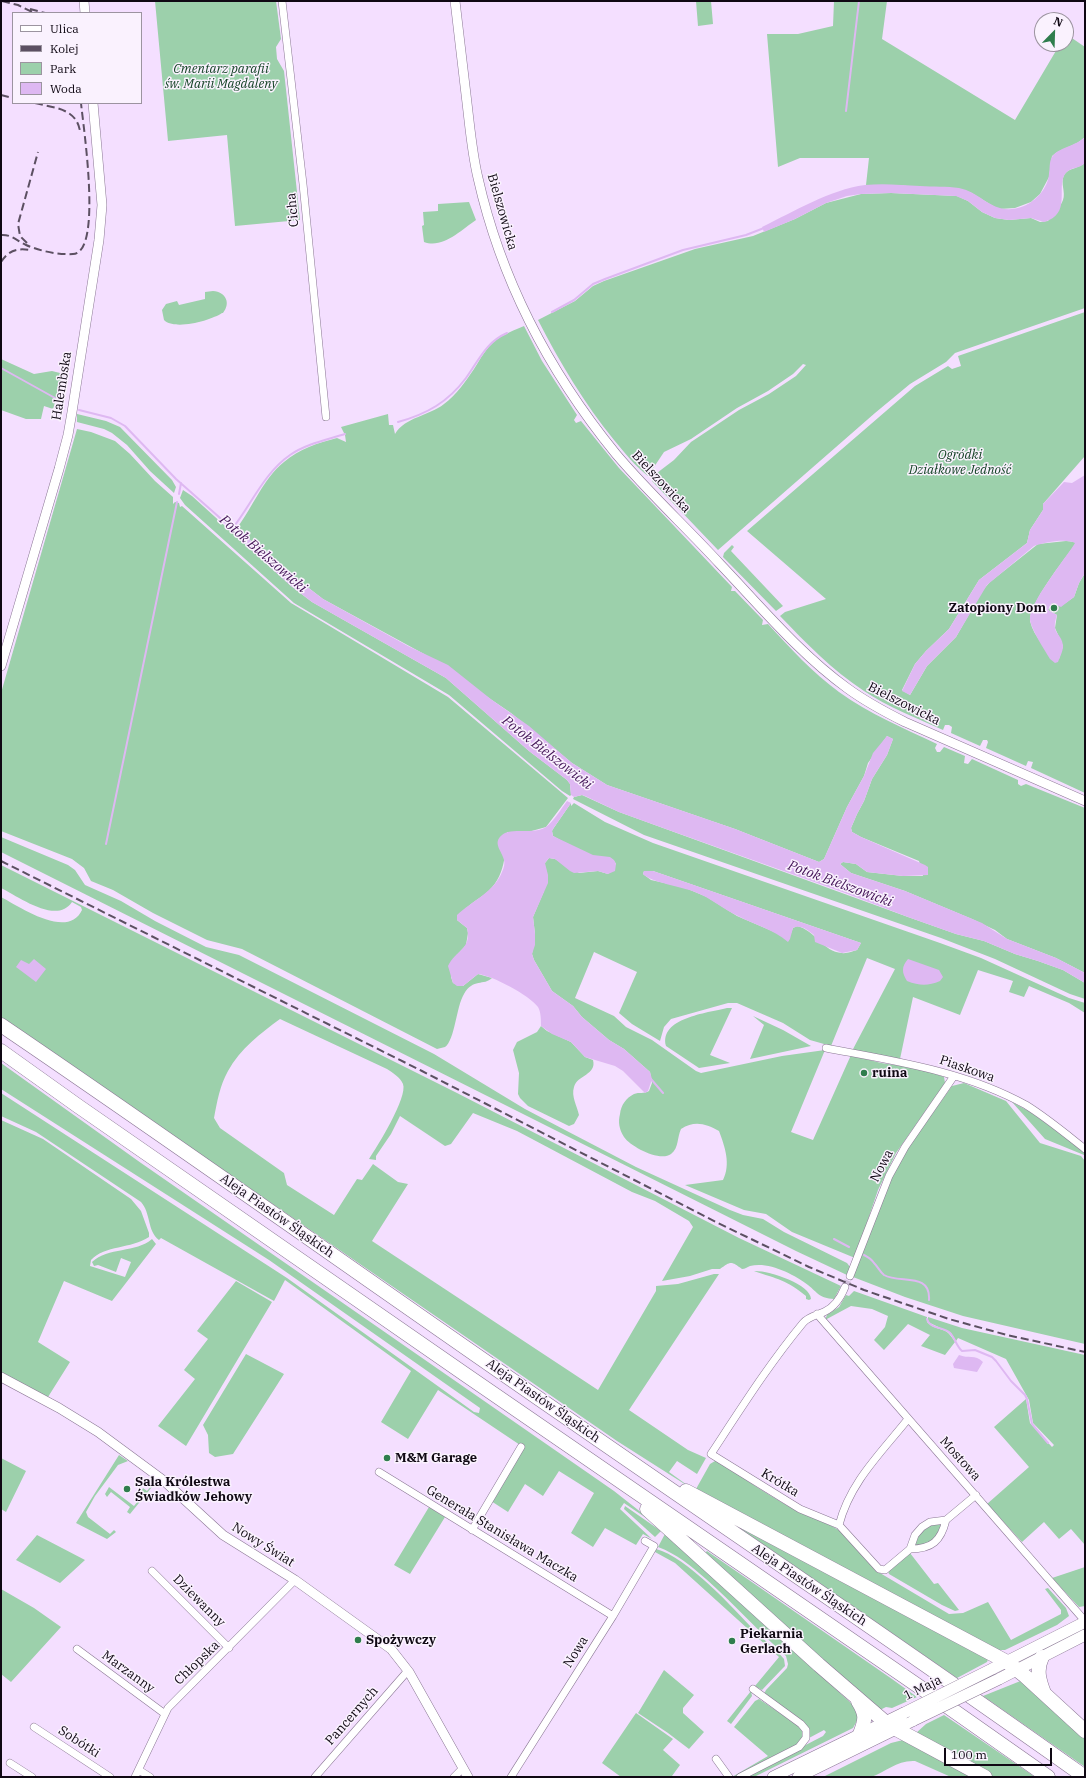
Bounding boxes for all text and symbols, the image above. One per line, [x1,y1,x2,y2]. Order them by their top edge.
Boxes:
legend [12,12,142,104]
north arrow [1034,12,1074,52]
text: N [1052,14,1065,30]
text: Ulica [50,21,79,36]
text: Kolej [50,41,79,56]
text: Park [50,61,76,76]
park label: Cmentarz parafii św. Marii Magdaleny [165,61,277,92]
text: Woda [50,81,82,96]
street label: Bielszowicka [484,172,520,252]
street label: Cicha [284,192,302,228]
street label: Halembska [49,351,75,421]
park label: Ogródki Działkowe Jedność [909,447,1011,478]
street label: Bielszowicka [628,448,694,516]
water label: Potok Bielszowicki [216,512,310,596]
place label: Zatopiony Dom [949,600,1046,616]
marker: Zatopiony Dom [1049,603,1059,613]
street label: Bielszowicka [865,679,943,729]
water label: Potok Bielszowicki [498,712,596,794]
water label: Potok Bielszowicki [785,857,895,911]
street label: Piaskowa [937,1052,997,1086]
place label: ruina [872,1065,907,1081]
marker: ruina [859,1068,869,1078]
street label: Nowa [867,1147,897,1185]
street label: Aleja Piastów Śląskich [217,1171,337,1261]
street label: Aleja Piastów Śląskich [483,1356,603,1446]
street label: Mostowa [936,1434,984,1484]
place label: M&M Garage [395,1450,477,1466]
marker: M&M Garage [382,1453,392,1463]
street label: Krótka [758,1466,802,1500]
place label: Sala Królestwa Świadków Jehowy [135,1474,252,1505]
street label: Generała Stanisława Maczka [423,1482,581,1586]
marker: Sala Królestwa Świadków Jehowy [122,1484,132,1494]
street label: Nowy Świat [229,1520,297,1570]
street label: Aleja Piastów Śląskich [748,1541,870,1629]
street label: Dziewanny [170,1572,228,1630]
place label: Piekarnia Gerlach [740,1626,803,1657]
place label: Spożywczy [366,1632,436,1648]
street label: Nowa [560,1633,592,1671]
marker: Spożywczy [353,1635,363,1645]
marker: Piekarnia Gerlach [727,1636,737,1646]
street label: Chłopska [171,1638,223,1688]
street label: Marzanny [99,1648,157,1696]
street label: 1 Maja [901,1672,945,1704]
street label: Pancernych [322,1684,382,1748]
street label: Sobótki [55,1723,103,1761]
scale bar [946,1740,1054,1766]
text: 100 m [951,1747,987,1762]

